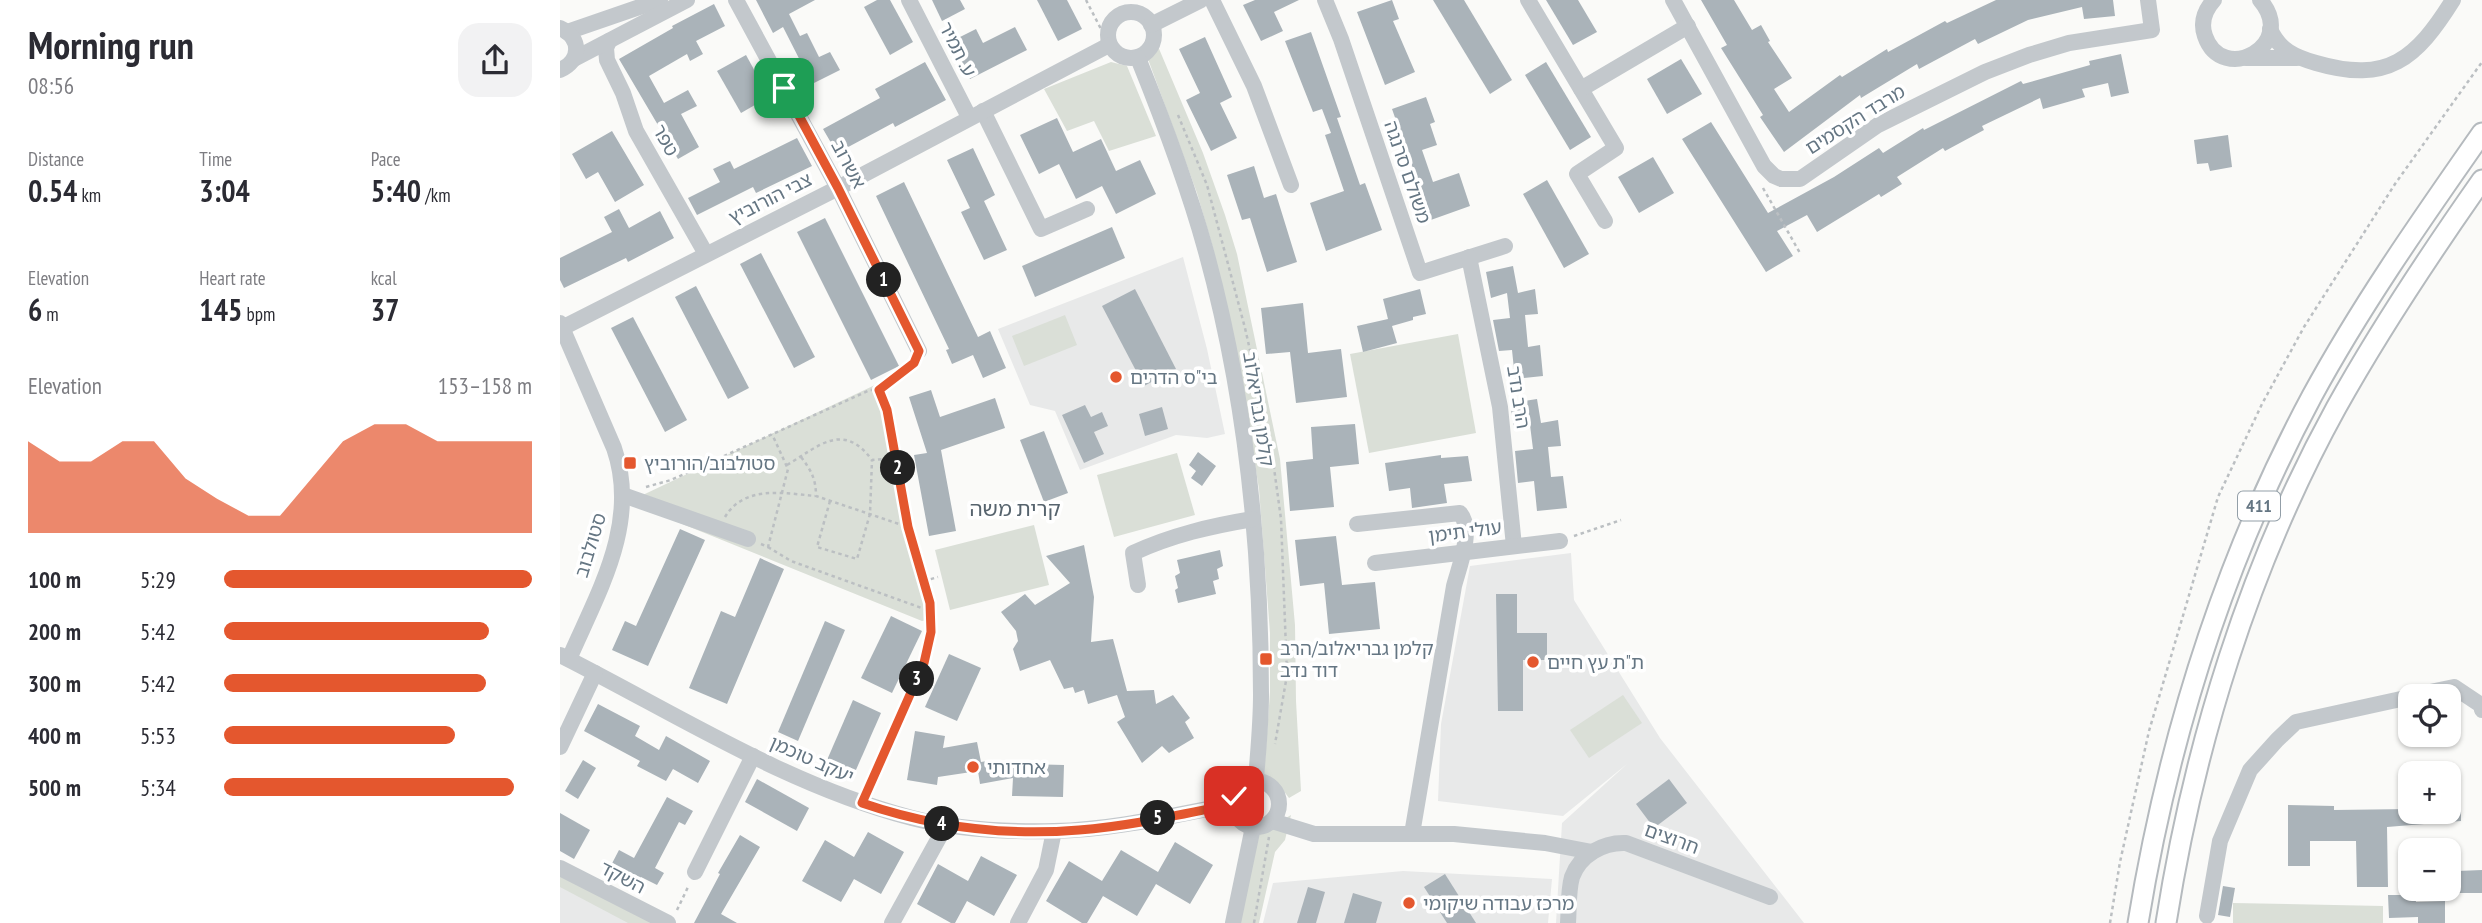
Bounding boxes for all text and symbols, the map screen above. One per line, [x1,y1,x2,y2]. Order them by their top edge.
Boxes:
street label: ע. תמיר [934,18,982,80]
text: Morning run [28,20,194,69]
button: share [458,23,532,97]
pin [754,58,814,118]
icon: arrive [765,69,803,107]
text: 08:56 [28,71,74,100]
street label: מרבד הקסמים [1801,79,1909,159]
street label: משולם סרנגה [1379,117,1437,227]
street label: טפר [648,120,684,160]
street label: אשרוב [826,136,872,192]
text: Distance [28,147,84,171]
text: Time [199,147,232,171]
text: Pace [371,147,401,171]
street label: צבי הורוביץ [724,167,816,229]
text: 0.54 [28,171,77,210]
text: 3:04 [199,171,250,210]
text: 5:40 [371,171,421,210]
text: km [77,183,101,207]
text: /km [421,183,451,207]
pin: 1 [866,262,902,298]
text: Elevation [28,266,89,290]
text: Heart rate [199,266,266,290]
text: kcal [371,266,397,290]
text: 1 [879,267,888,291]
text: 6 [28,290,42,329]
text: 145 [199,290,242,329]
text: 37 [371,290,399,329]
text: m [42,302,59,326]
text: bpm [242,302,275,326]
street label: קלמן גבריאלוב [1238,350,1280,468]
street label: הרב נדב [1502,364,1536,430]
place label: בי"ס הדרים [1130,365,1218,389]
marker: בי"ס הדרים [1108,369,1124,385]
text: Elevation [28,371,102,400]
text: 153–158 m [438,371,532,400]
pin: 2 [880,450,916,486]
place label: סטולבוב/הורוביץ [644,451,776,475]
marker: סטולבוב/הורוביץ [622,455,638,471]
text: 2 [893,455,902,479]
road number: 411 [2238,492,2280,520]
district label: קרית משה [969,495,1061,522]
street label: סטולבוב [569,510,611,580]
street label: עולי תימן [1427,515,1503,547]
text: 100 m [28,565,81,594]
text: 5:29 [140,565,176,594]
text: 200 m [28,617,81,646]
text: 5:42 [140,617,176,646]
place label: קלמן גבריאלוב/הרב דוד נדב [1280,636,1434,682]
place label: ת"ת עץ חיים [1547,650,1644,674]
marker: קלמן גבריאלוב/הרב דוד נדב [1258,651,1274,667]
marker: ת"ת עץ חיים [1525,654,1541,670]
pin: 3 [900,662,934,696]
text: 3 [912,666,921,690]
text: 300 m [28,669,81,698]
text: 5:42 [140,669,176,698]
map controls [2398,684,2461,901]
button: locate [2398,684,2461,747]
text: 400 m [28,721,81,750]
text: 5:53 [140,721,176,750]
street label: יעקב טוכמן [766,730,858,788]
place label: אחדותי [987,755,1046,779]
marker: אחדותי [965,759,981,775]
button: + [2398,761,2461,824]
pin [1204,766,1264,826]
text: 500 m [28,773,81,802]
text: 5:34 [140,773,176,802]
icon: check [1215,777,1253,815]
pin: 5 [1140,800,1176,836]
text: 5 [1153,805,1162,829]
pin: 4 [924,806,960,842]
text: 4 [937,811,946,835]
street label: חרוצים [1641,817,1703,859]
button: − [2398,838,2461,901]
street label: השקד [596,855,650,899]
place label: מרכז עבודה שיקומי [1423,891,1574,915]
marker: מרכז עבודה שיקומי [1401,895,1417,911]

